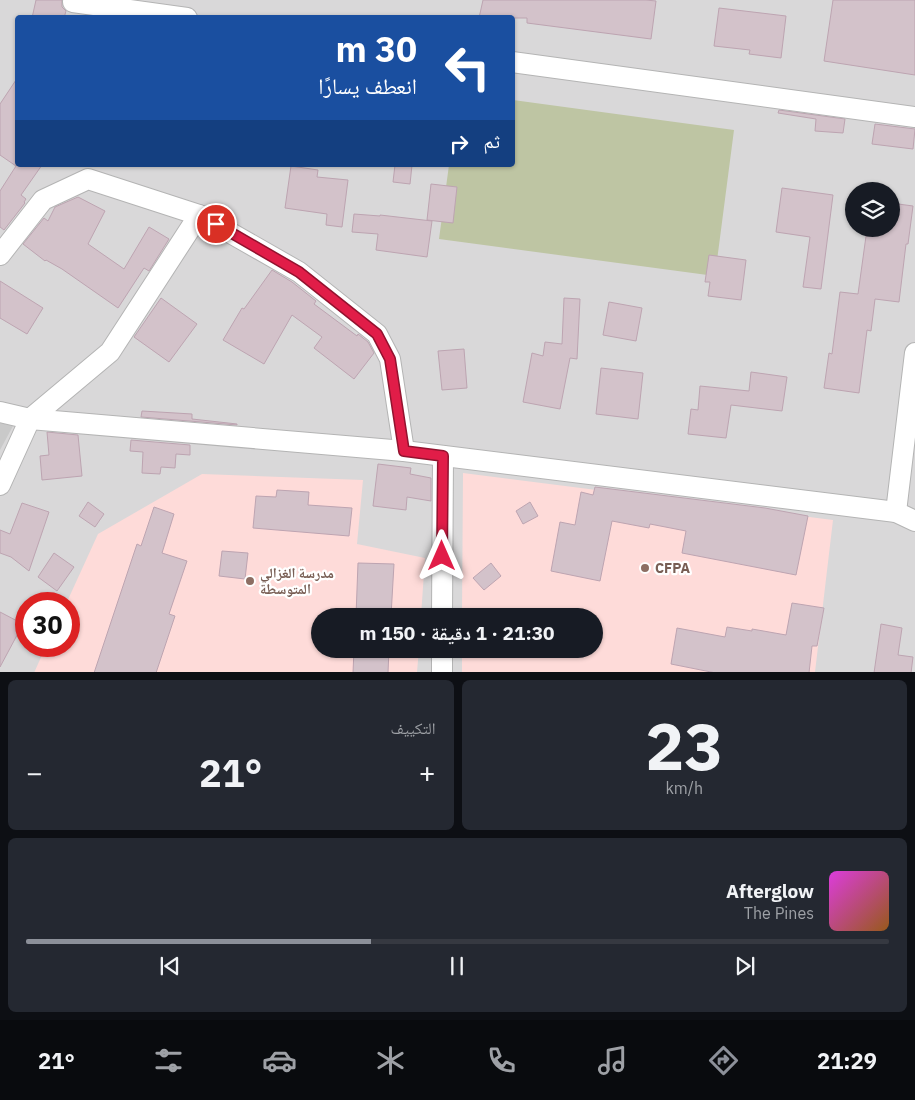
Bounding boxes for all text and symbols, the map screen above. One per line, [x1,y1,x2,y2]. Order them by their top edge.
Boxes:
text: 30 m [335,26,417,72]
icon: left [435,35,500,100]
text: انعطف يسارًا [318,71,417,100]
text: ثم [483,129,500,153]
icon: right [445,130,473,158]
map controls [845,182,900,237]
button: layers [845,182,900,237]
pin [195,203,237,245]
icon: arrive [202,210,230,238]
position arrow [415,529,467,581]
place label: CFPA [655,559,690,577]
marker: CFPA [639,562,651,574]
place label: مدرسة الغزالي المتوسطة [260,564,334,598]
marker: مدرسة الغزالي المتوسطة [244,575,256,587]
speed limit sign: 30 [15,592,80,657]
text: 21:30 · 1 دقيقة · 150 m [360,621,554,645]
text: 23 [645,703,723,788]
text: التكييف [391,718,436,738]
text: 21° [199,748,262,797]
text: − [26,754,43,791]
text: + [419,754,436,791]
text: km/h [665,778,703,798]
text: Afterglow [726,879,814,903]
text: The Pines [744,903,814,923]
icon: previous [156,952,184,980]
icon: pause [443,952,471,980]
icon: next [731,952,759,980]
icon: filters [151,1043,186,1078]
icon: car [262,1043,297,1078]
icon: climate [373,1043,408,1078]
icon: phone [484,1043,519,1078]
icon: music [595,1043,630,1078]
icon: directions [706,1043,741,1078]
text: 21° [38,1046,75,1075]
text: 21:29 [817,1046,877,1075]

